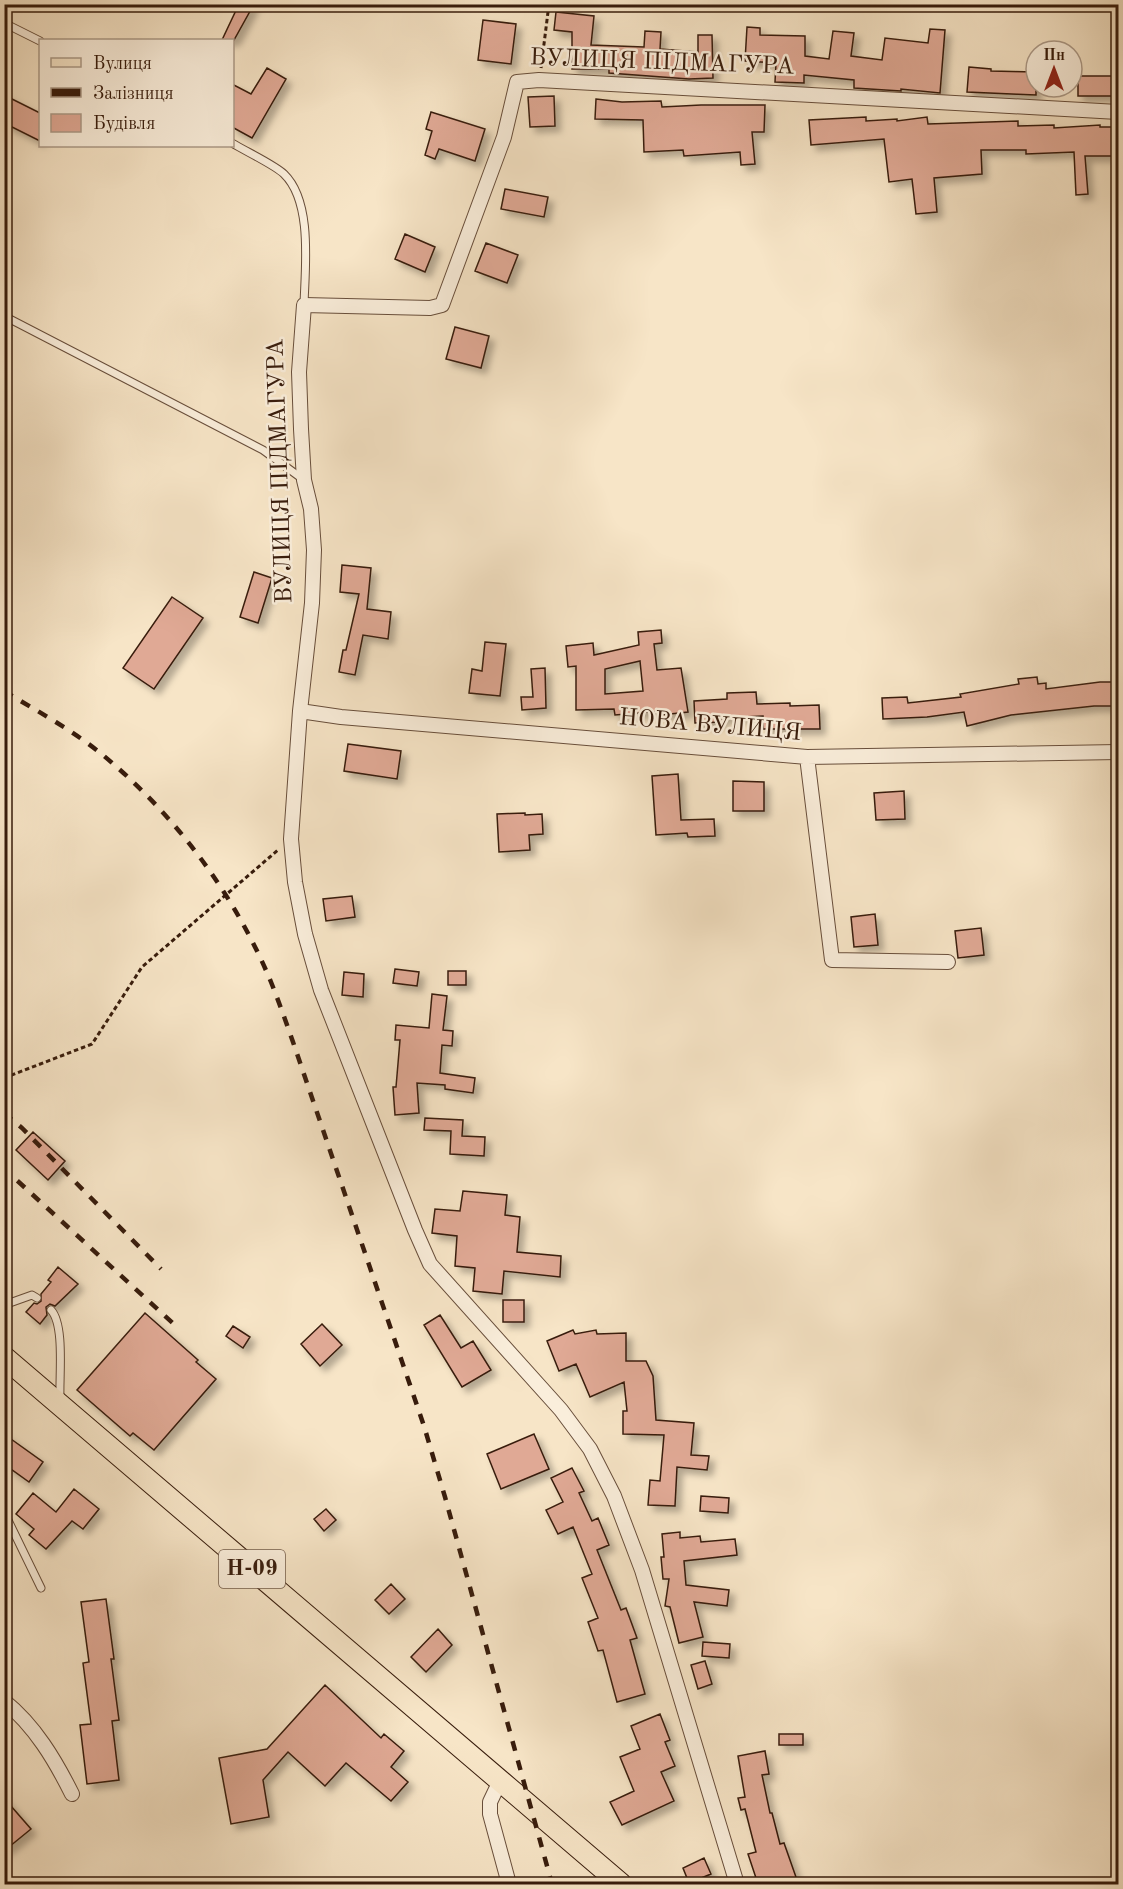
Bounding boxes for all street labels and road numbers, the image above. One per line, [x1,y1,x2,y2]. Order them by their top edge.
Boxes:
street label: ВУЛИЦЯ ПІДМАГУРА [529,46,795,80]
street label: ВУЛИЦЯ ПІДМАГУРА [264,338,298,604]
street label: НОВА ВУЛИЦЯ [618,706,802,746]
road number: Н-09 [219,1550,285,1588]

